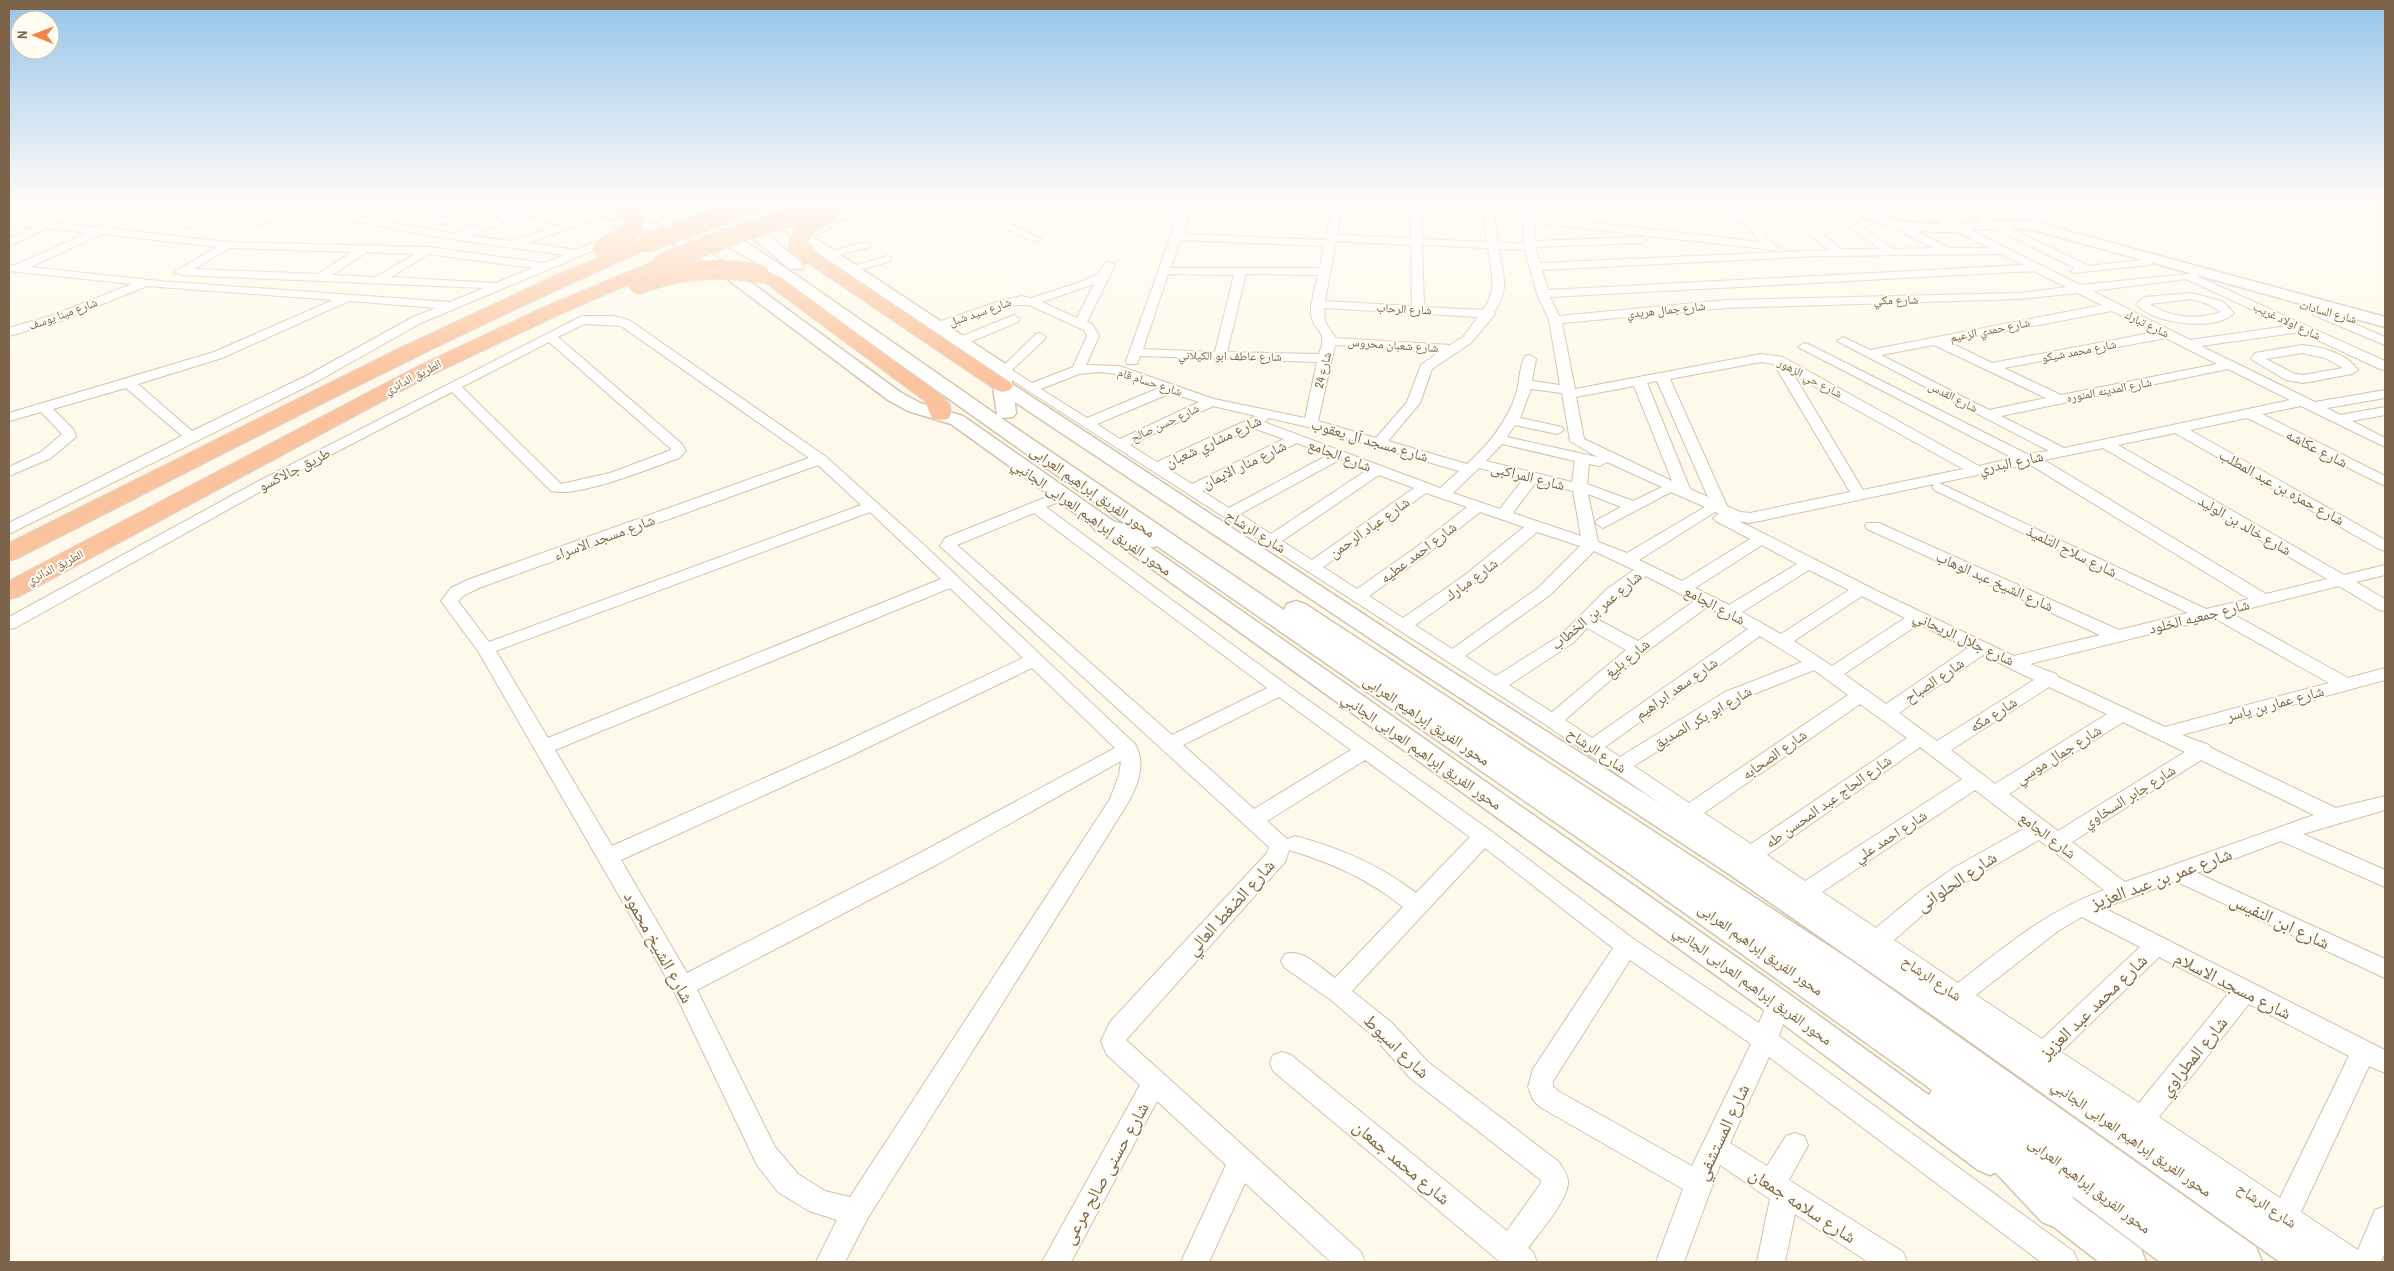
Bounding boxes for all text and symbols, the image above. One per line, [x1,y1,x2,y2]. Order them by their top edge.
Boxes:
north arrow [10,10,60,60]
text: N [13,30,31,39]
street label: شارع مكي [1873,292,1919,310]
street label: شارع مينا يوسف [26,294,100,334]
street label: شارع سيد شبل [947,294,1013,330]
street label: شارع السادات [2297,297,2359,327]
street label: شارع جمال هريدي [1626,298,1707,324]
street label: شارع اولاد غريب [2251,298,2323,344]
street label: شارع الرحاب [1376,300,1432,318]
street label: شارع تبارك [2122,306,2172,342]
street label: شارع حمدي الزعيم [1949,314,2032,348]
street label: شارع شعبان محروس [1347,334,1439,356]
street label: شارع محمد شيكو [2040,336,2118,366]
street label: شارع عاطف ابو الكيلاني [1178,347,1282,367]
street label: شارع 24 [1311,350,1335,390]
street label: شارع حي الزهور [1773,354,1845,404]
street label: الطريق الدائري [382,356,445,400]
street label: شارع حسام قام [1116,364,1184,400]
street label: شارع المدينه المنوره [2065,374,2153,406]
street label: شارع القدس [1926,378,1981,416]
street label: شارع حسن صالح [1128,400,1202,446]
street label: شارع مشاري شعبان [1161,409,1265,474]
street label: شارع مسجد آل يعقوب [1309,413,1431,467]
street label: شارع عكاشه [2282,423,2352,473]
street label: شارع الجامع [1305,433,1375,477]
street label: شارع منار الايمان [1198,434,1290,493]
street label: محور الفريق إبراهيم العرابى [1026,440,1160,542]
street label: طريق جالاكسو [254,442,334,496]
street label: شارع حمزه بن عبد المطلب [2216,444,2349,530]
street label: شارع البدري [1977,445,2046,481]
street label: محور الفريق إبراهيم العرابى الجانبي [1007,454,1177,582]
street label: شارع المراكبى [1489,457,1567,495]
street label: شارع خالد بن الوليد [2194,490,2296,560]
street label: شارع عباد الرحمن [1324,491,1414,563]
street label: شارع الرشاح [1222,504,1290,558]
street label: شارع مسجد الاسراء [550,509,658,565]
street label: شارع احمد عطيه [1375,516,1461,588]
street label: شارع سلاح التلميذ [2023,520,2121,582]
street label: الطريق الدائري [24,546,87,590]
street label: شارع الشيخ عبد الوهاب [1933,546,2057,616]
street label: شارع مبارك [1440,552,1502,605]
street label: شارع عمر بن الخطاب [1546,566,1646,654]
street label: شارع الجامع [1681,580,1749,630]
street label: شارع جمعيه الخلود [2146,593,2252,639]
street label: شارع جلال الريحاني [1909,605,2018,672]
street label: شارع بليغ [1600,633,1654,683]
street label: شارع سعد ابراهيم [1630,652,1722,724]
street label: شارع الصباح [1900,652,1968,708]
street label: محور الفريق إبراهيم العرابى [1360,670,1495,770]
street label: شارع ابو بكر الصديق [1649,680,1755,754]
street label: شارع عمار بن ياسر [2223,680,2326,726]
street label: محور الفريق إبراهيم العرابى الجانبي [1337,688,1507,816]
street label: شارع مكه [1965,691,2021,737]
street label: شارع جمال موسي [2011,719,2106,790]
street label: شارع الرشاح [1563,722,1631,778]
street label: شارع الصحابه [1737,724,1811,784]
street label: شارع الحاج عبد المحسن طه [1761,749,1895,853]
street label: شارع جابر السخاوي [2079,759,2180,834]
street label: شارع احمد علي [1849,804,1932,869]
street label: شارع الجامع [2015,807,2081,863]
street label: شارع عمر بن عبد العزيز [2086,841,2235,916]
street label: شارع الحلوانى [1911,845,2001,917]
street label: شارع الضغط العالي [1180,853,1282,963]
street label: شارع الشيخ محمود [618,887,700,1007]
street label: شارع ابن النفيس [2226,887,2334,955]
street label: محور الفريق إبراهيم العرابى [1694,898,1828,1000]
street label: محور الفريق إبراهيم العرابى الجانبي [1668,920,1837,1051]
street label: شارع مسجد الاسلام [2170,945,2296,1025]
street label: شارع محمد عبد العزيز [2033,948,2153,1065]
street label: شارع الرشاح [1898,950,1966,1006]
street label: شارع اسيوط [1358,1008,1436,1084]
street label: شارع المطراوي [2153,1011,2235,1103]
street label: محور الفريق إبراهيم العرابى الجانبي [2048,1076,2216,1200]
street label: شارع المستشفي [1689,1080,1758,1185]
street label: شارع حسنى صالح مرعى [1056,1097,1154,1249]
street label: شارع محمد جمعان [1348,1114,1456,1210]
street label: محور الفريق إبراهيم العرابى [2025,1133,2155,1237]
street label: شارع سلامه جمعان [1745,1161,1861,1249]
street label: شارع الرشاح [2233,1177,2301,1233]

